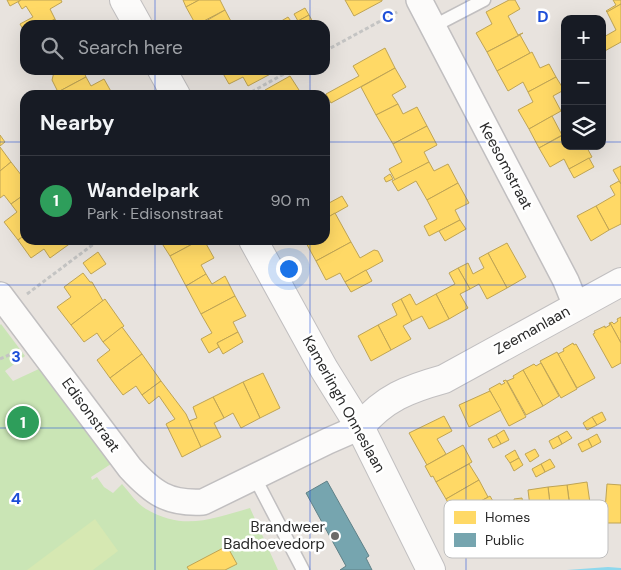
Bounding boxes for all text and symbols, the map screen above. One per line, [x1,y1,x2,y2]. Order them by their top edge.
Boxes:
text: C [382,6,394,27]
text: D [537,6,549,27]
map controls [561,15,606,150]
button: + [561,15,606,60]
search box [20,20,330,75]
icon: search [38,34,66,62]
text: Search here [78,35,183,60]
button: − [561,60,606,105]
button: layers [561,105,606,150]
text: Nearby [40,109,114,137]
street label: Keesomstraat [475,119,537,213]
text: Wandelpark [87,178,199,203]
text: 1 [53,190,59,211]
text: 90 m [270,190,310,211]
text: Park · Edisonstraat [87,203,223,224]
your location [276,256,302,282]
street label: Zeemanlaan [491,301,573,359]
street label: Kamerlingh Onneslaan [298,332,390,476]
text: 3 [11,346,21,367]
street label: Edisonstraat [57,374,125,456]
pin: 1 [7,403,39,441]
text: 4 [11,488,21,509]
legend [444,500,608,558]
text: Homes [485,508,530,526]
place label: Brandweer Badhoevedorp [223,517,325,554]
marker: Brandweer Badhoevedorp [329,530,341,542]
text: Public [485,531,524,549]

